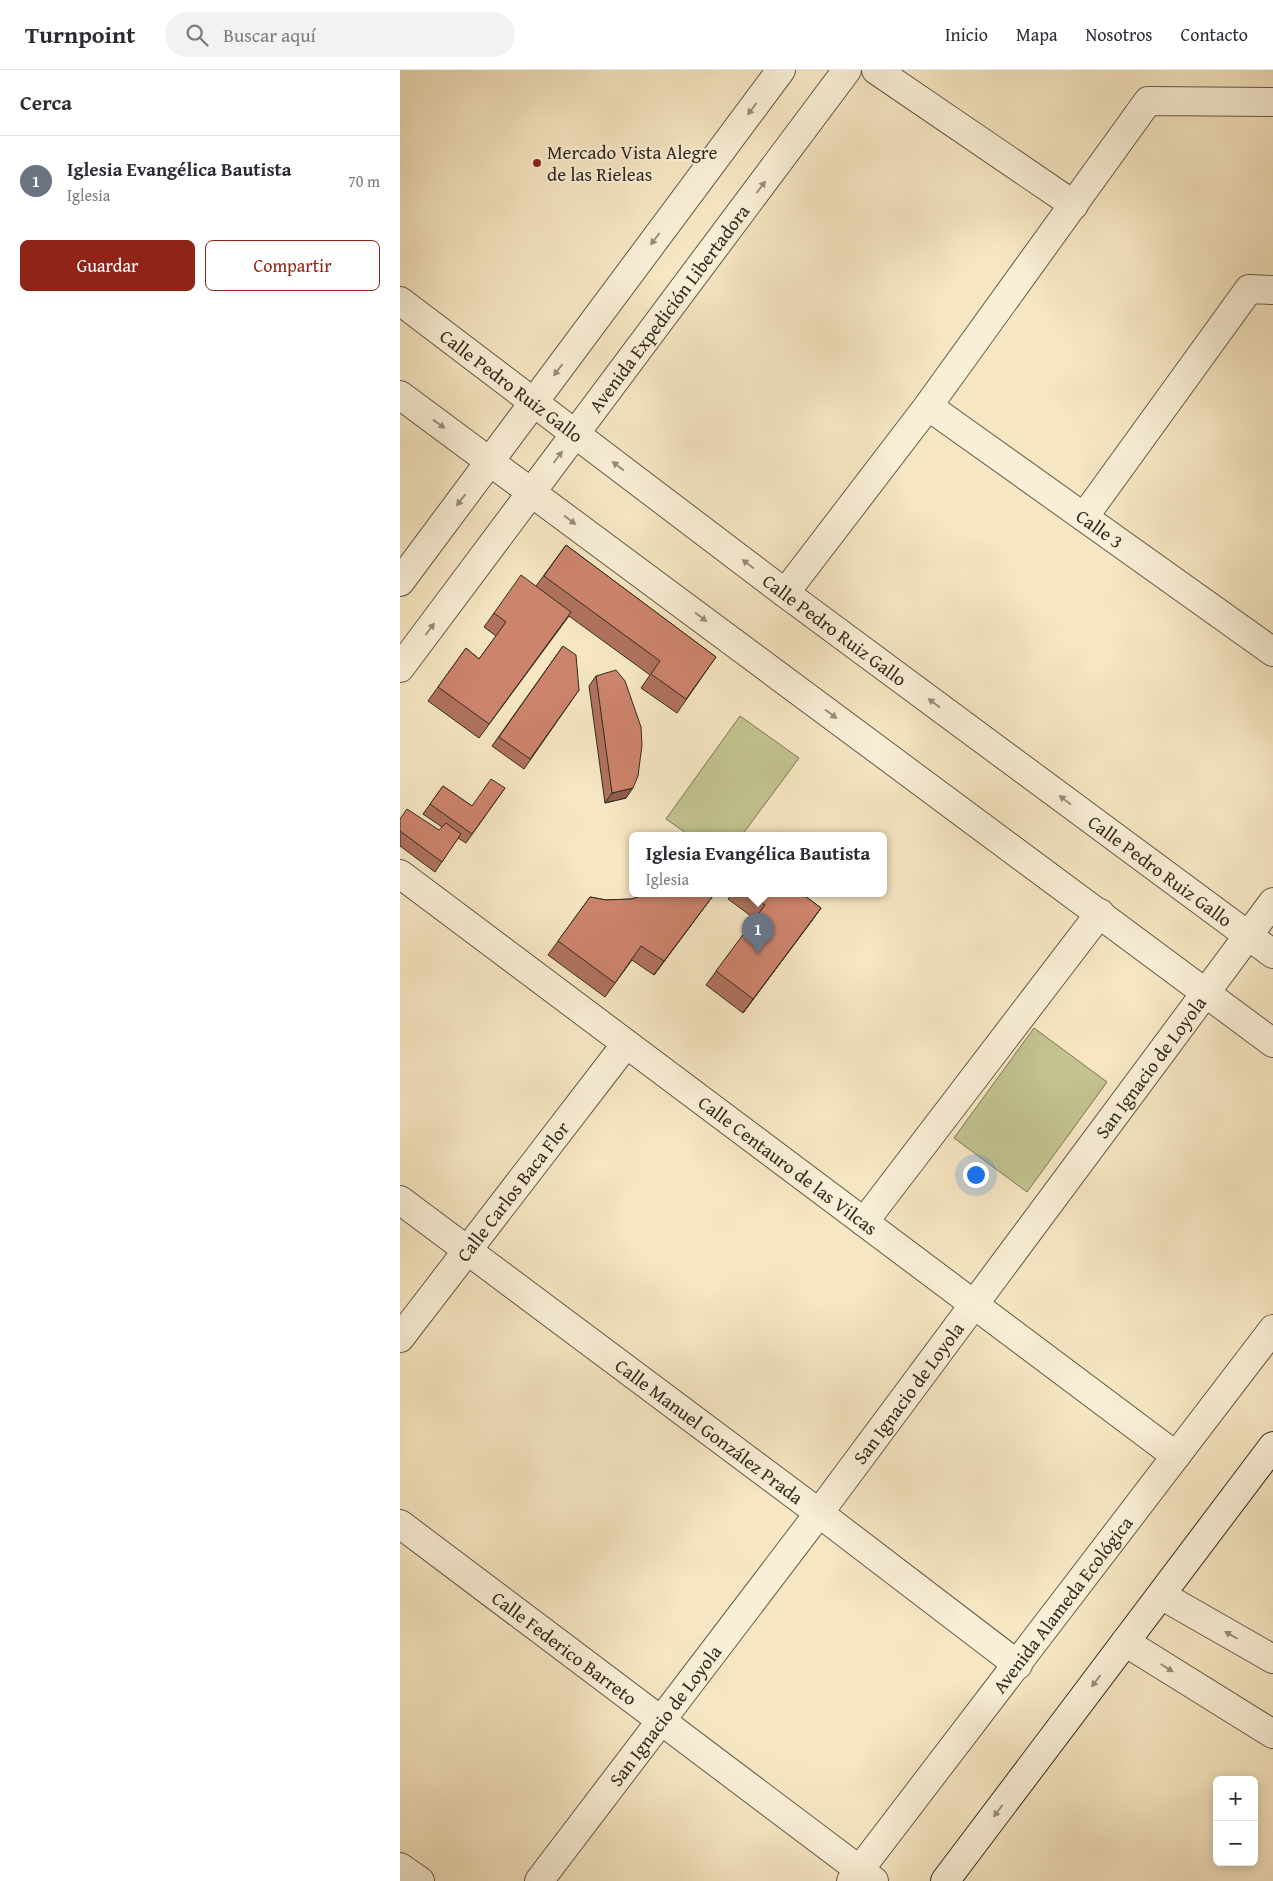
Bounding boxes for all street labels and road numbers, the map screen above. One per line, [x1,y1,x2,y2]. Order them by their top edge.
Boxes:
street label: Avenida Expedición Libertadora [582,198,756,418]
street label: Calle Pedro Ruiz Gallo [434,322,589,449]
street label: Calle 3 [1070,502,1129,555]
street label: Calle Pedro Ruiz Gallo [757,567,913,693]
street label: Calle Pedro Ruiz Gallo [1082,808,1238,933]
street label: San Ignacio de Loyola [1088,990,1213,1144]
street label: Calle Centauro de las Vilcas [692,1088,884,1242]
street label: Calle Carlos Baca Flor [450,1115,576,1267]
street label: San Ignacio de Loyola [846,1316,970,1470]
street label: Calle Manuel González Prada [609,1351,809,1511]
street label: Avenida Alameda Ecológica [985,1510,1139,1699]
street label: Calle Federico Barreto [486,1584,643,1712]
street label: San Ignacio de Loyola [602,1639,728,1792]

